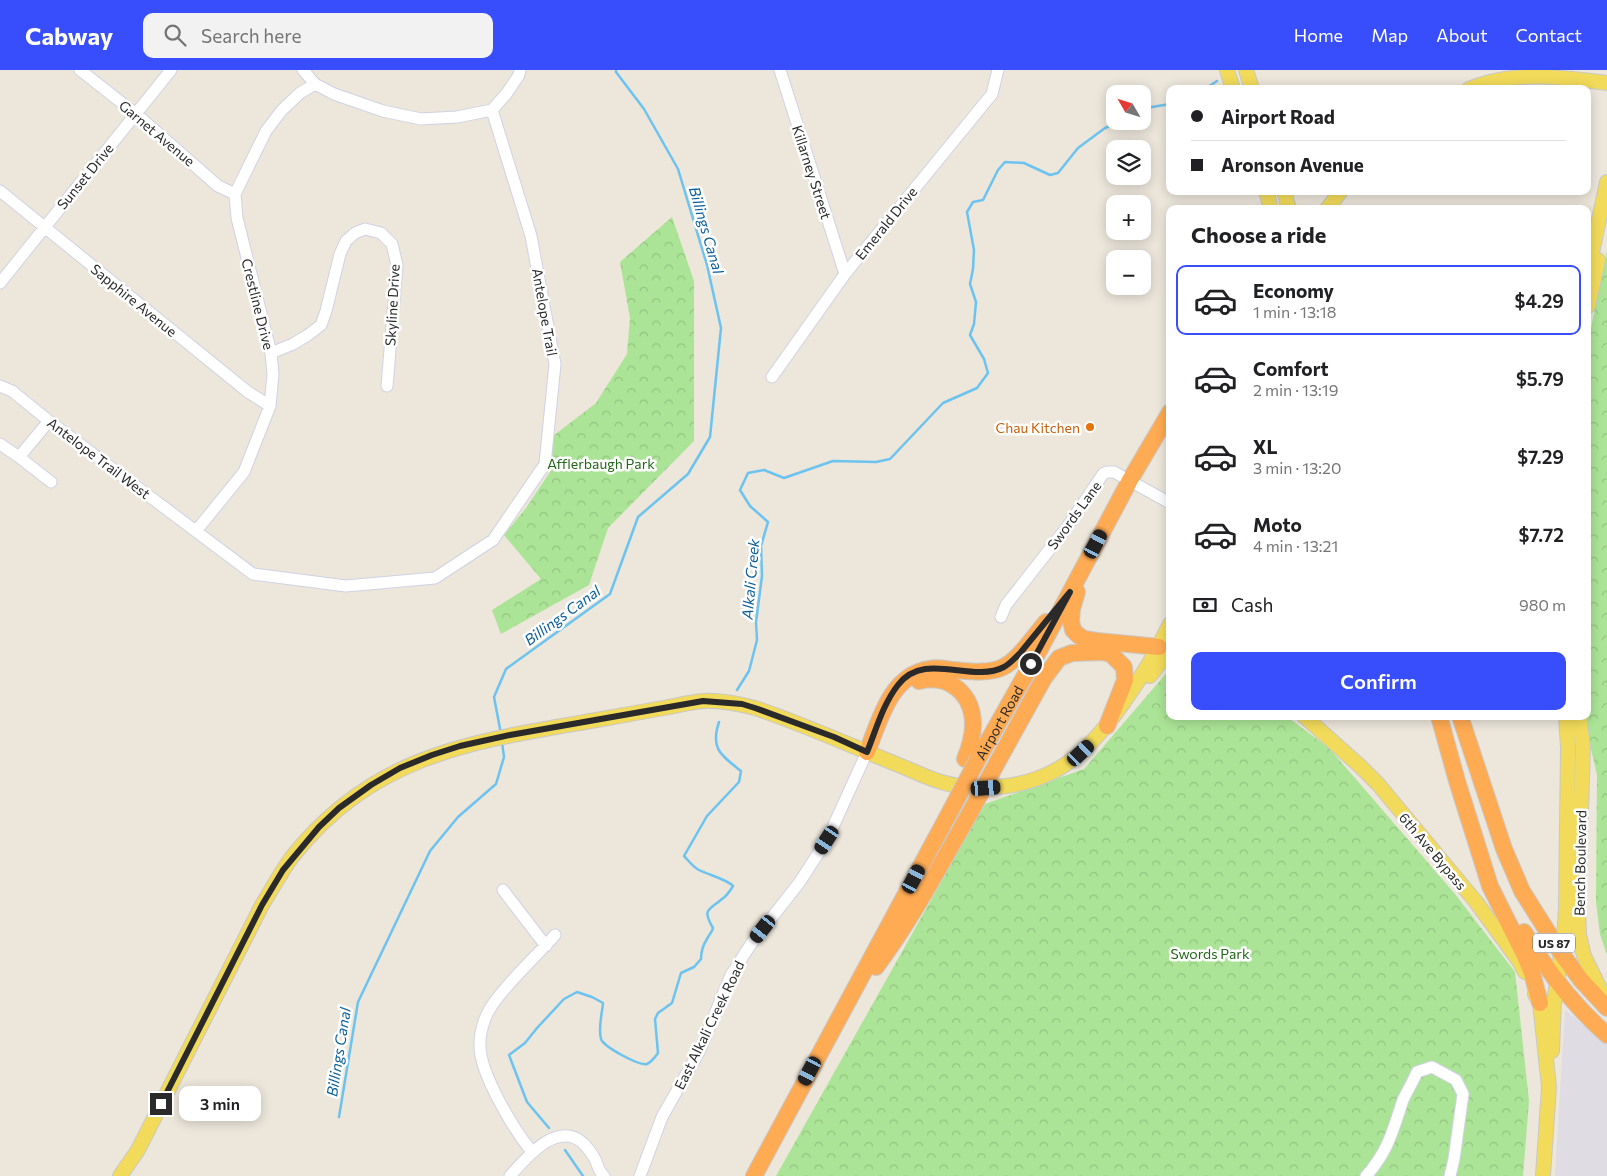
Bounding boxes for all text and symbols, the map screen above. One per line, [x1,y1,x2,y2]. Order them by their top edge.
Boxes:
search box [143,13,493,58]
text: Cabway [25,21,113,50]
icon: search [161,21,189,49]
text: Search here [201,24,302,47]
text: Home [1294,24,1343,46]
text: Map [1371,24,1408,46]
text: About [1436,24,1488,46]
text: Contact [1516,24,1582,46]
north arrow [1106,85,1151,130]
map controls [1106,85,1151,295]
street label: Garnet Avenue [116,96,198,170]
text: Airport Road [1221,105,1335,128]
street label: Killarney Street [789,123,835,221]
street label: Sunset Drive [53,140,117,212]
button: layers [1106,140,1151,185]
text: Aronson Avenue [1221,153,1364,176]
street label: Emerald Drive [851,183,921,263]
water label: Billings Canal [686,184,728,277]
button: + [1106,195,1151,240]
text: Choose a ride [1191,221,1326,248]
button: − [1106,250,1151,295]
street label: Crestline Drive [238,257,278,351]
street label: Sapphire Avenue [88,260,180,340]
street label: Skyline Drive [381,264,403,346]
street label: Antelope Trail [529,267,561,357]
icon: car [1193,278,1238,323]
text: Economy [1253,279,1334,302]
text: $4.29 [1515,289,1564,312]
text: 1 min · 13:18 [1253,302,1336,321]
icon: car [1193,356,1238,401]
text: Comfort [1253,357,1329,380]
text: $5.79 [1516,367,1564,390]
text: 2 min · 13:19 [1253,380,1338,399]
street label: Antelope Trail West [44,414,154,502]
place label: Chau Kitchen [996,419,1080,436]
marker: Chau Kitchen [1084,421,1096,433]
icon: car [1193,434,1238,479]
text: XL [1253,435,1278,458]
text: $7.29 [1517,445,1564,468]
park label: Afflerbaugh Park [547,455,655,472]
text: 3 min · 13:20 [1253,458,1341,477]
street label: Swords Lane [1043,477,1105,553]
icon: car [1193,512,1238,557]
text: Moto [1253,513,1302,536]
text: $7.72 [1519,523,1564,546]
car [1082,527,1109,561]
text: 4 min · 13:21 [1253,536,1338,555]
water label: Alkali Creek [737,537,763,621]
water label: Billings Canal [520,581,605,649]
icon: cash [1191,591,1219,619]
text: Cash [1231,593,1273,616]
text: 980 m [1519,595,1566,614]
button: Confirm [1191,652,1566,710]
route start [1020,653,1042,675]
street label: Airport Road [971,682,1026,762]
car [1064,737,1097,769]
car [970,779,1001,797]
street label: 6th Ave Bypass [1396,809,1470,893]
street label: Bench Boulevard [1571,810,1589,916]
car [812,823,841,857]
car [900,862,927,896]
car [747,913,778,945]
road number: US 87 [1533,934,1575,952]
park label: Swords Park [1171,945,1250,962]
street label: East Alkali Creek Road [670,958,748,1092]
water label: Billings Canal [322,1005,354,1098]
car [796,1054,823,1088]
callout: 3 min [178,1086,261,1122]
route end [150,1093,172,1115]
text: 3 min [200,1094,240,1113]

